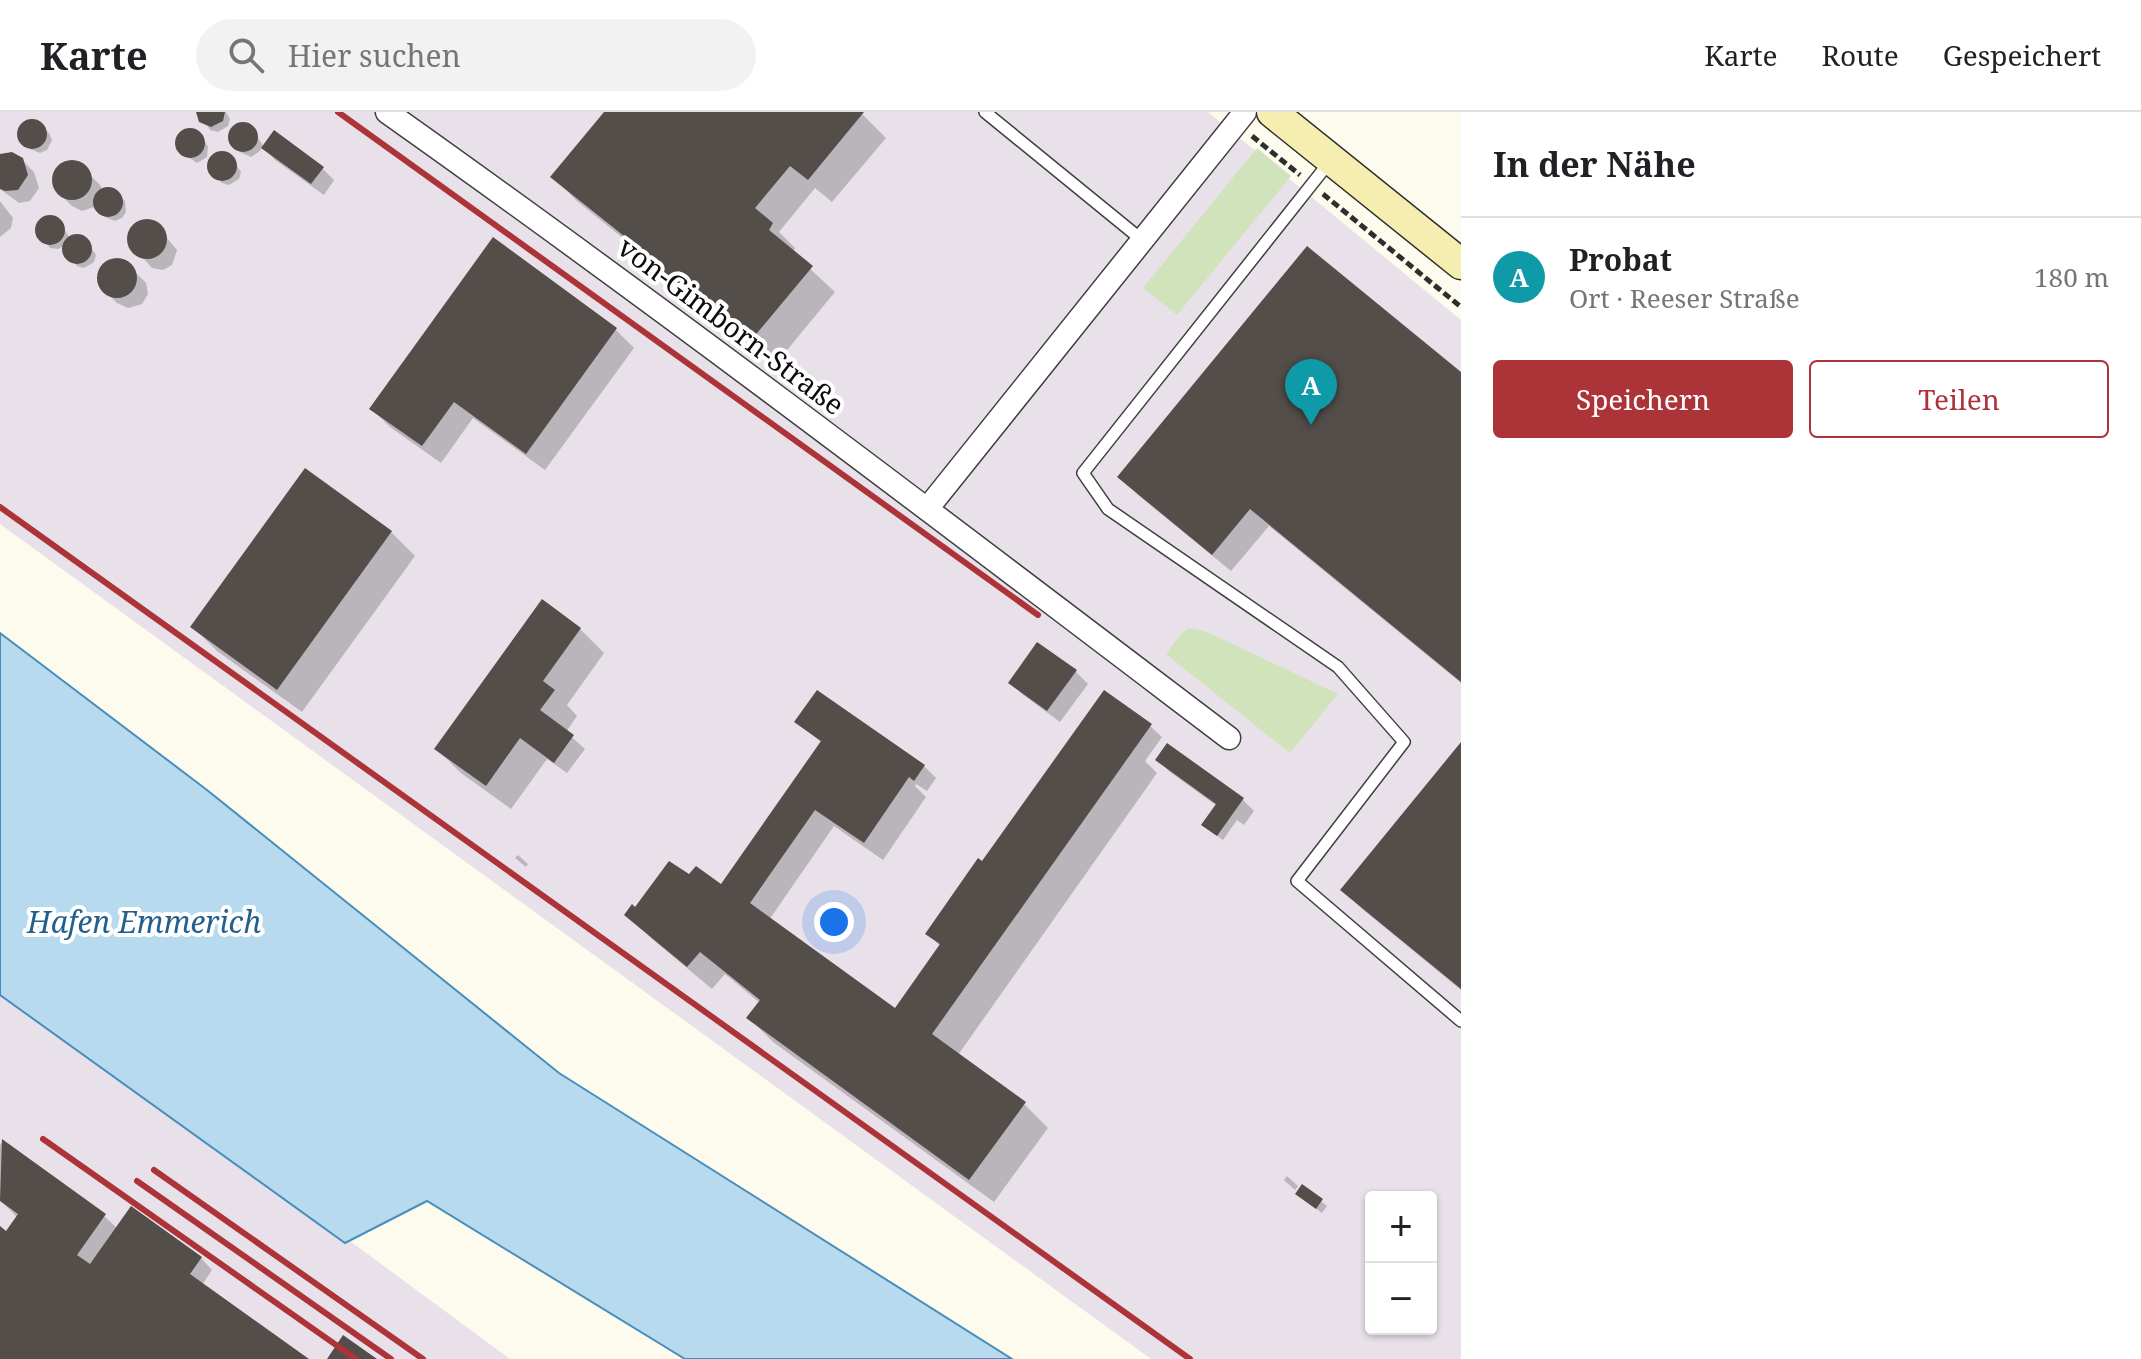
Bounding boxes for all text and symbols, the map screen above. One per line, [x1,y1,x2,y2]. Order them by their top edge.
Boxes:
search box [196,19,756,91]
text: Karte [40,29,148,81]
icon: search [224,33,268,77]
text: Hier suchen [288,35,461,76]
text: Karte [1704,36,1778,74]
text: Route [1822,36,1899,74]
text: Gespeichert [1943,36,2101,74]
text: In der Nähe [1493,141,1696,187]
street label: von-Gimborn-Straße [611,227,853,423]
text: Probat [1569,239,1672,280]
text: A [1509,259,1529,295]
text: 180 m [2034,259,2109,295]
text: Ort · Reeser Straße [1569,280,1800,316]
pin: A [1285,359,1337,425]
button: Speichern [1493,360,1793,438]
button: Teilen [1809,360,2109,438]
water label: Hafen Emmerich [26,901,261,942]
your location [814,902,854,942]
map controls [1365,1191,1437,1335]
button: + [1365,1191,1437,1263]
button: − [1365,1263,1437,1335]

